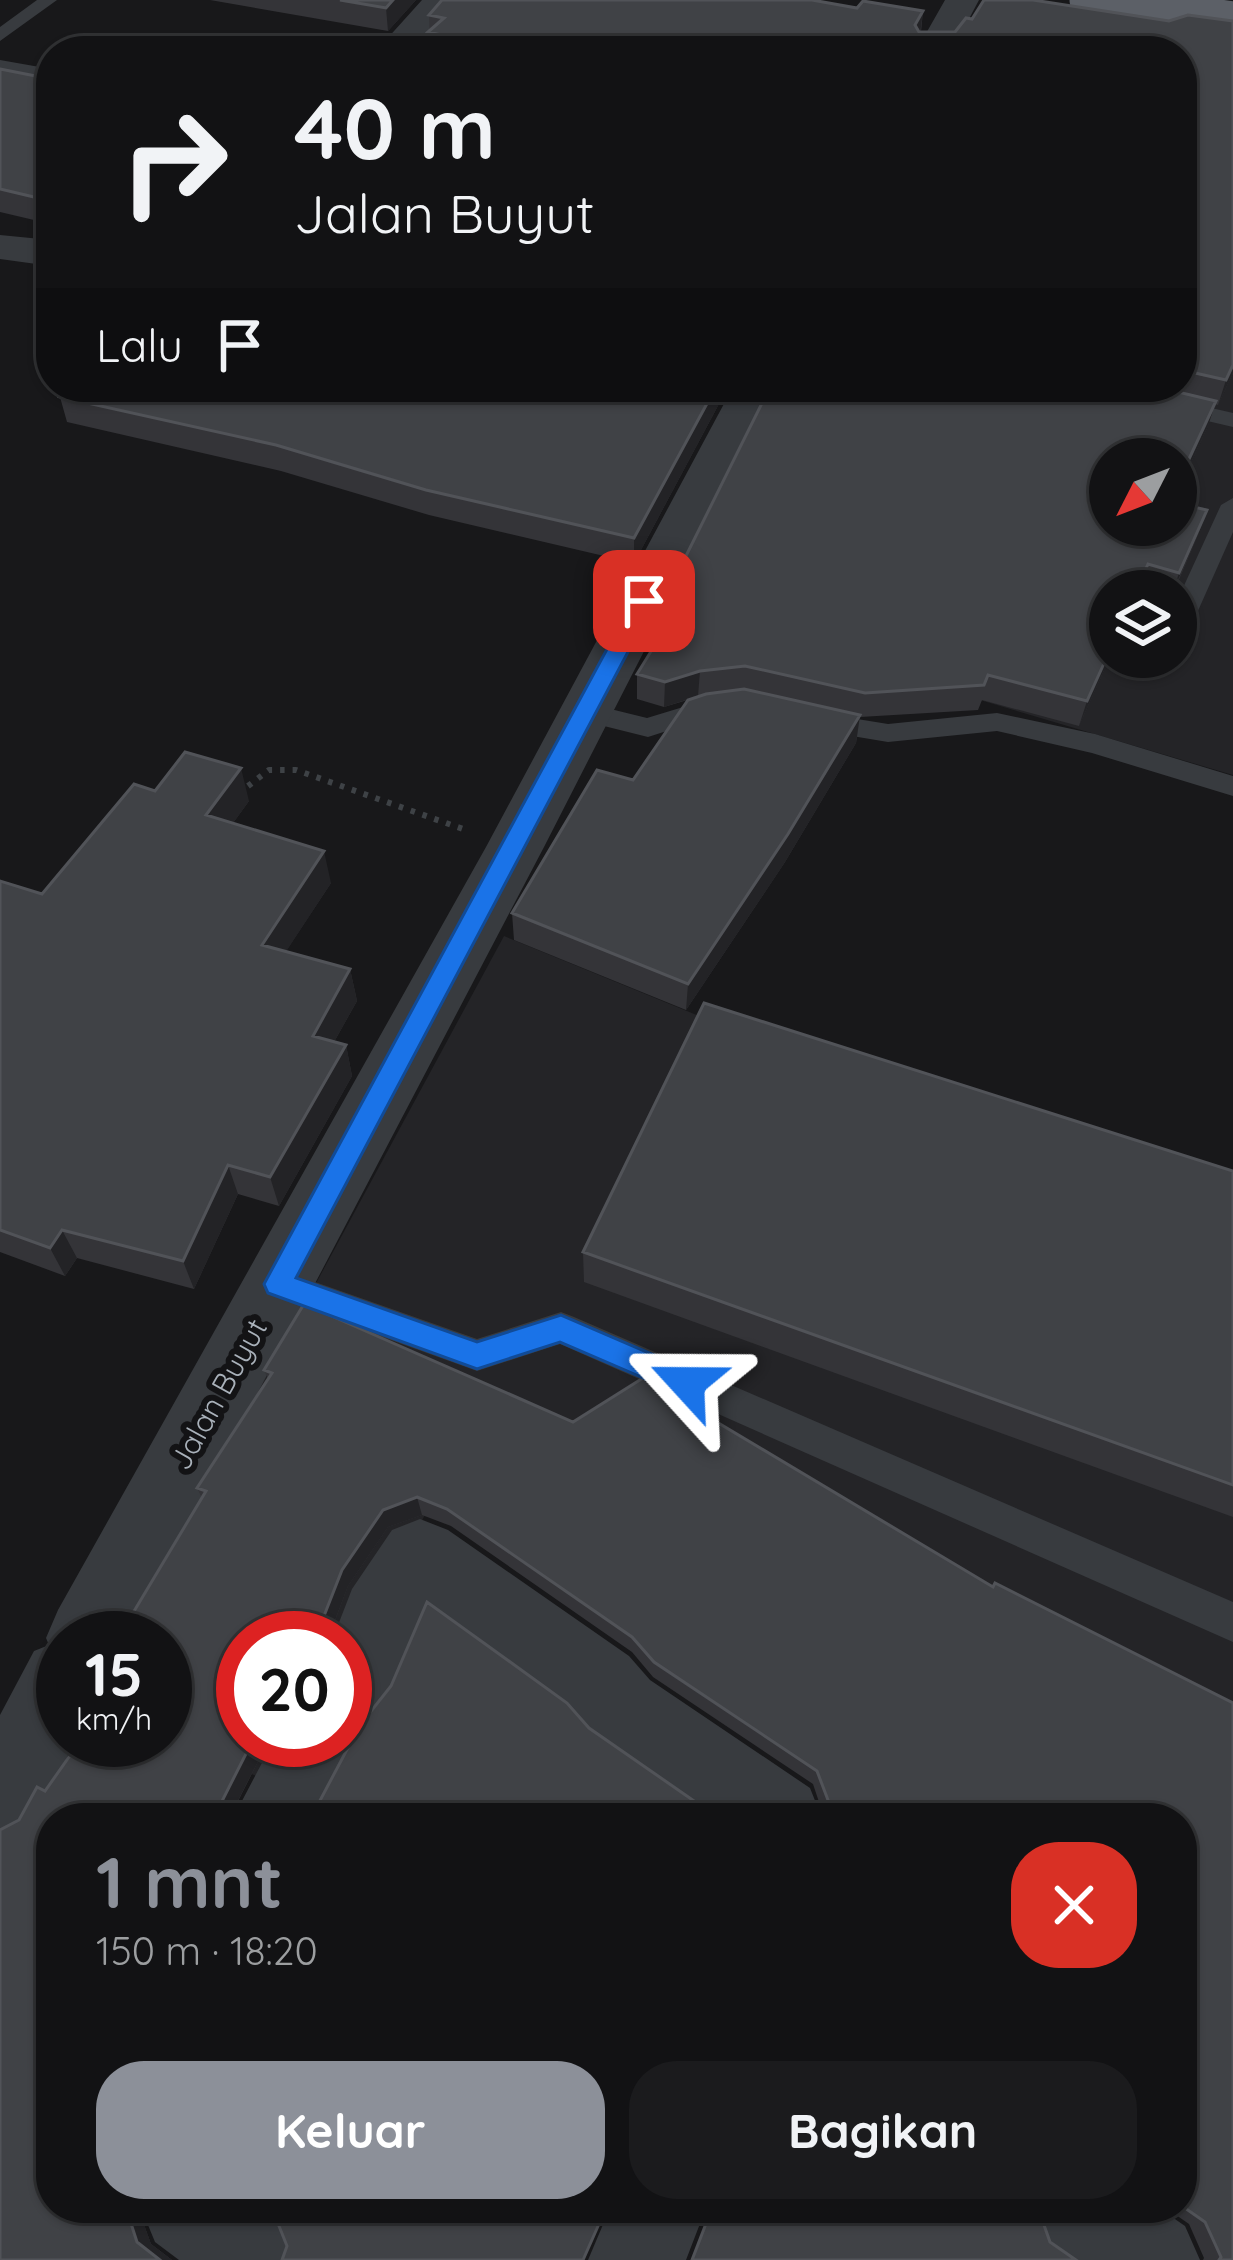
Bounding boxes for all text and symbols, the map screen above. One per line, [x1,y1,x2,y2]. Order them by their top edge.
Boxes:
text: 40 m [294,75,496,180]
icon: right [96,84,252,240]
text: Jalan Buyut [294,179,594,247]
icon: arrive [207,312,273,378]
text: Lalu [96,317,183,373]
north arrow [1089,438,1197,546]
map controls [1089,438,1197,678]
pin [593,550,695,652]
icon: arrive [611,568,677,634]
button: layers [1089,570,1197,678]
street label: Jalan Buyut [161,1312,275,1476]
position arrow [624,1320,750,1446]
speed limit sign: 20 [216,1611,372,1767]
text: 15 [85,1636,143,1711]
text: km/h [76,1700,152,1738]
text: 1 mnt [96,1836,283,1926]
button: close [1011,1842,1137,1968]
text: 150 m · 18:20 [96,1926,318,1975]
button: Keluar [96,2061,605,2199]
button: Bagikan [629,2061,1137,2199]

